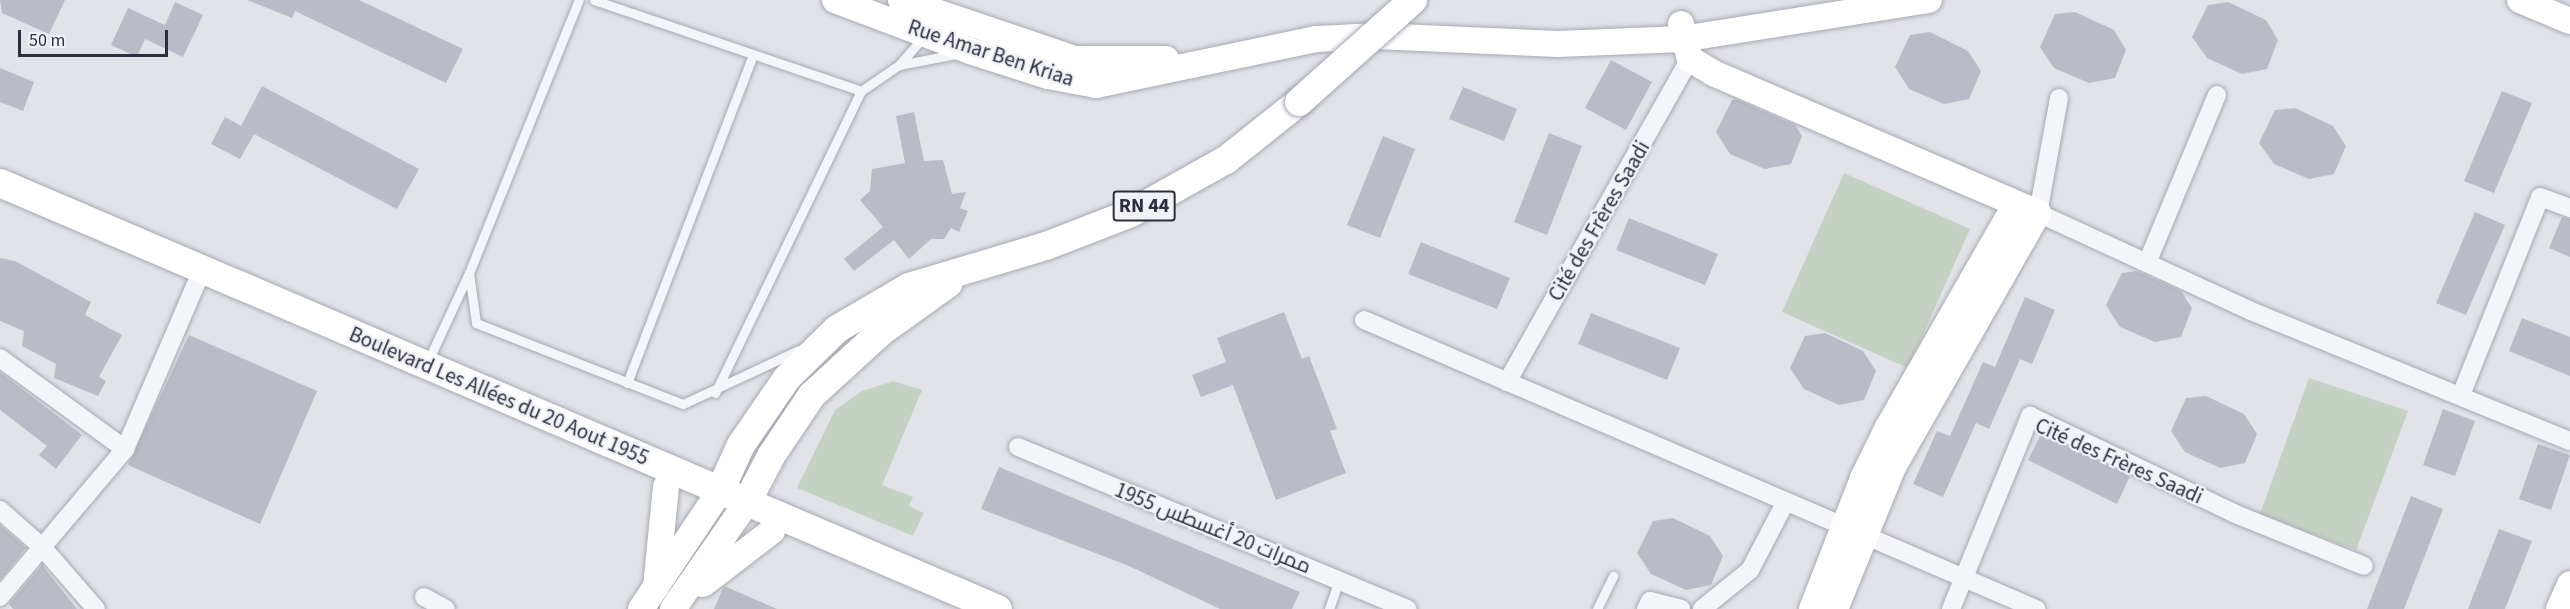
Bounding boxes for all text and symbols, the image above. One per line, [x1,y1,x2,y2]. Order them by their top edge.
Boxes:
street label: Rue Amar Ben Kriaa [905,14,1077,92]
scale bar [21,18,171,56]
text: 50 m [29,28,65,53]
street label: Cité des Frères Saadi [1543,136,1655,306]
road number: RN 44 [1112,189,1176,223]
street label: Boulevard Les Allées du 20 Aout 1955 [345,321,653,471]
street label: Cité des Frères Saadi [2031,413,2207,509]
street label: ممرات 20 أغسطس 1955 [1111,477,1315,579]

